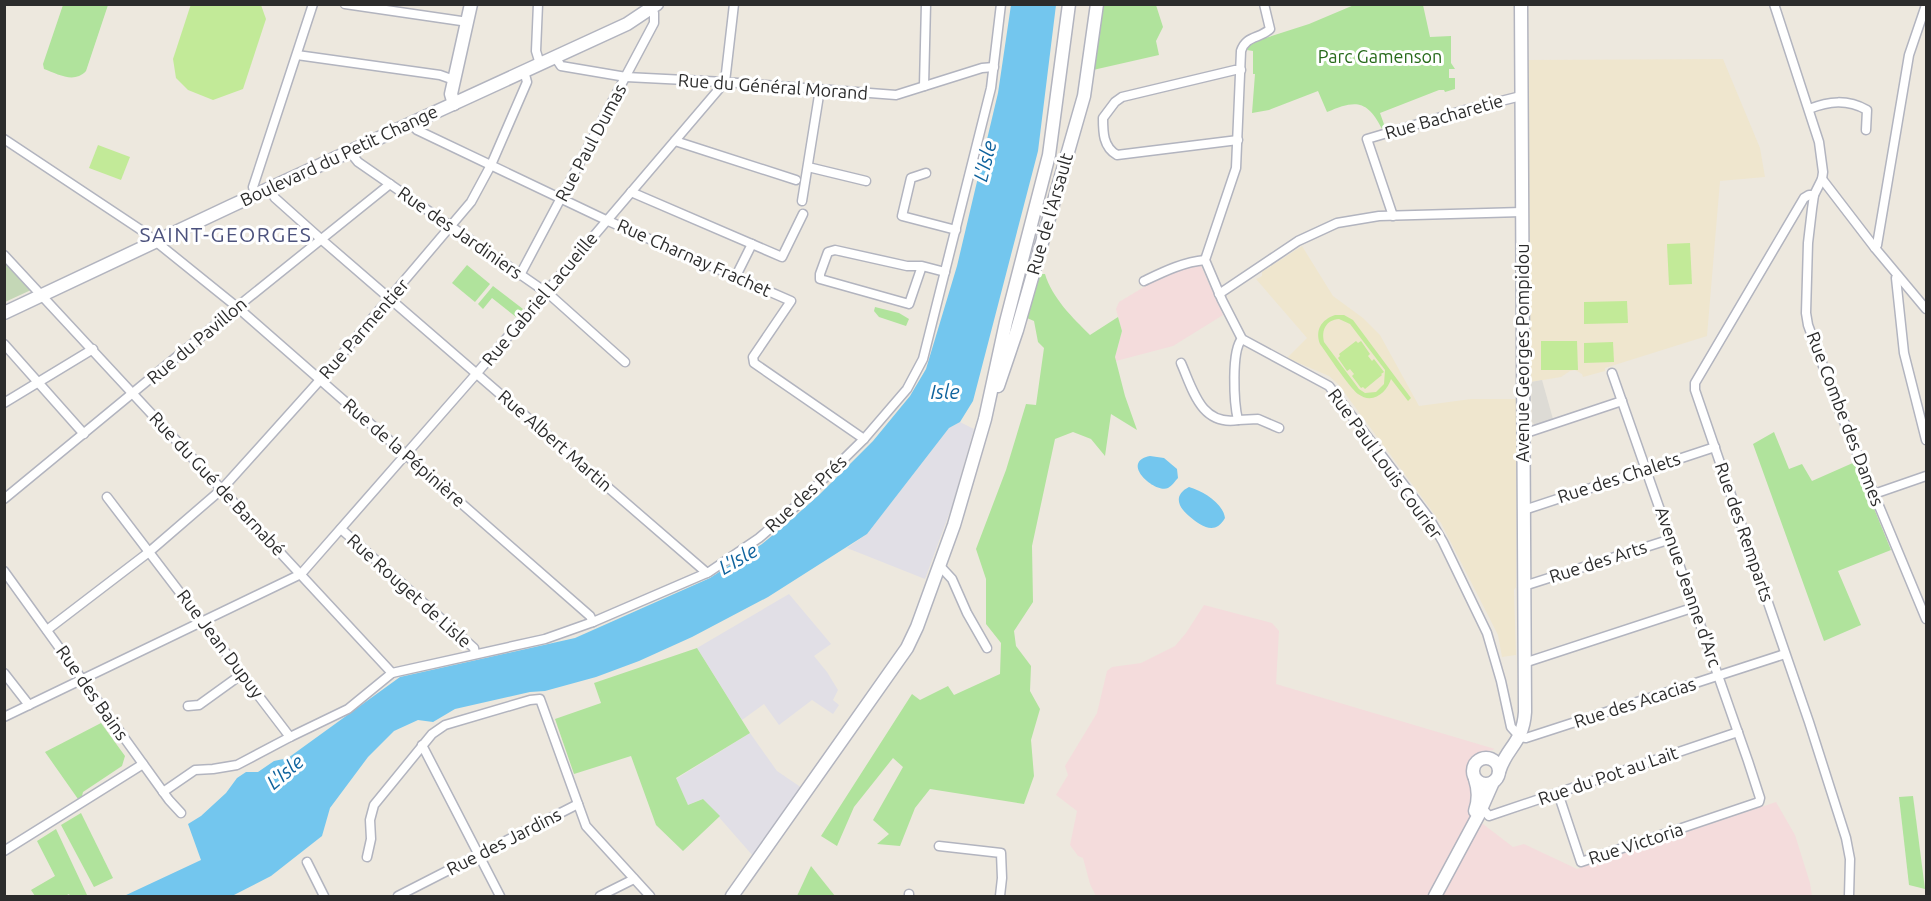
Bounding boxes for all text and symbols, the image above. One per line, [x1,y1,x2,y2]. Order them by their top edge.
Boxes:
park label: Parc Gamenson [1318,46,1442,66]
street label: Rue du Général Morand [677,69,869,103]
street label: Rue Paul Dumas [551,80,630,205]
street label: Rue Bacharetie [1382,90,1505,143]
street label: Boulevard du Petit Change [237,101,440,210]
water label: L'Isle [968,138,1001,184]
street label: Rue de l'Arsault [1022,151,1076,277]
street label: Rue des Jardiniers [395,182,527,283]
street label: Rue Charnay Frachet [614,214,774,300]
district label: SAINT-GEORGES [140,222,312,246]
street label: Rue Gabriel Lacueille [478,228,601,369]
street label: Avenue Georges Pompidou [1512,243,1532,463]
street label: Rue Parmentier [314,274,412,383]
street label: Rue du Pavillon [143,293,250,388]
street label: Rue Combe des Dames [1803,329,1888,509]
water label: Isle [931,380,959,403]
street label: Rue Paul Louis Courier [1325,384,1447,542]
street label: Rue Albert Martin [495,385,617,495]
street label: Rue de la Pépinière [340,394,470,511]
street label: Rue du Gué de Barnabé [146,407,289,559]
street label: Rue des Chalets [1555,448,1683,506]
street label: Rue des Prés [761,451,850,536]
street label: Rue des Remparts [1712,459,1778,604]
street label: Avenue Jeanne d'Arc [1652,504,1726,669]
street label: Rue Rouget de Lisle [344,529,476,651]
street label: Rue des Arts [1546,536,1649,586]
water label: L'Isle [714,538,761,579]
street label: Rue Jean Dupuy [174,585,268,702]
street label: Rue des Bains [53,641,133,744]
street label: Rue des Acacias [1571,673,1698,731]
street label: Rue du Pot au Lait [1535,742,1680,808]
water label: L'Isle [261,750,308,794]
street label: Rue des Jardins [443,804,564,879]
street label: Rue Victoria [1586,818,1686,868]

